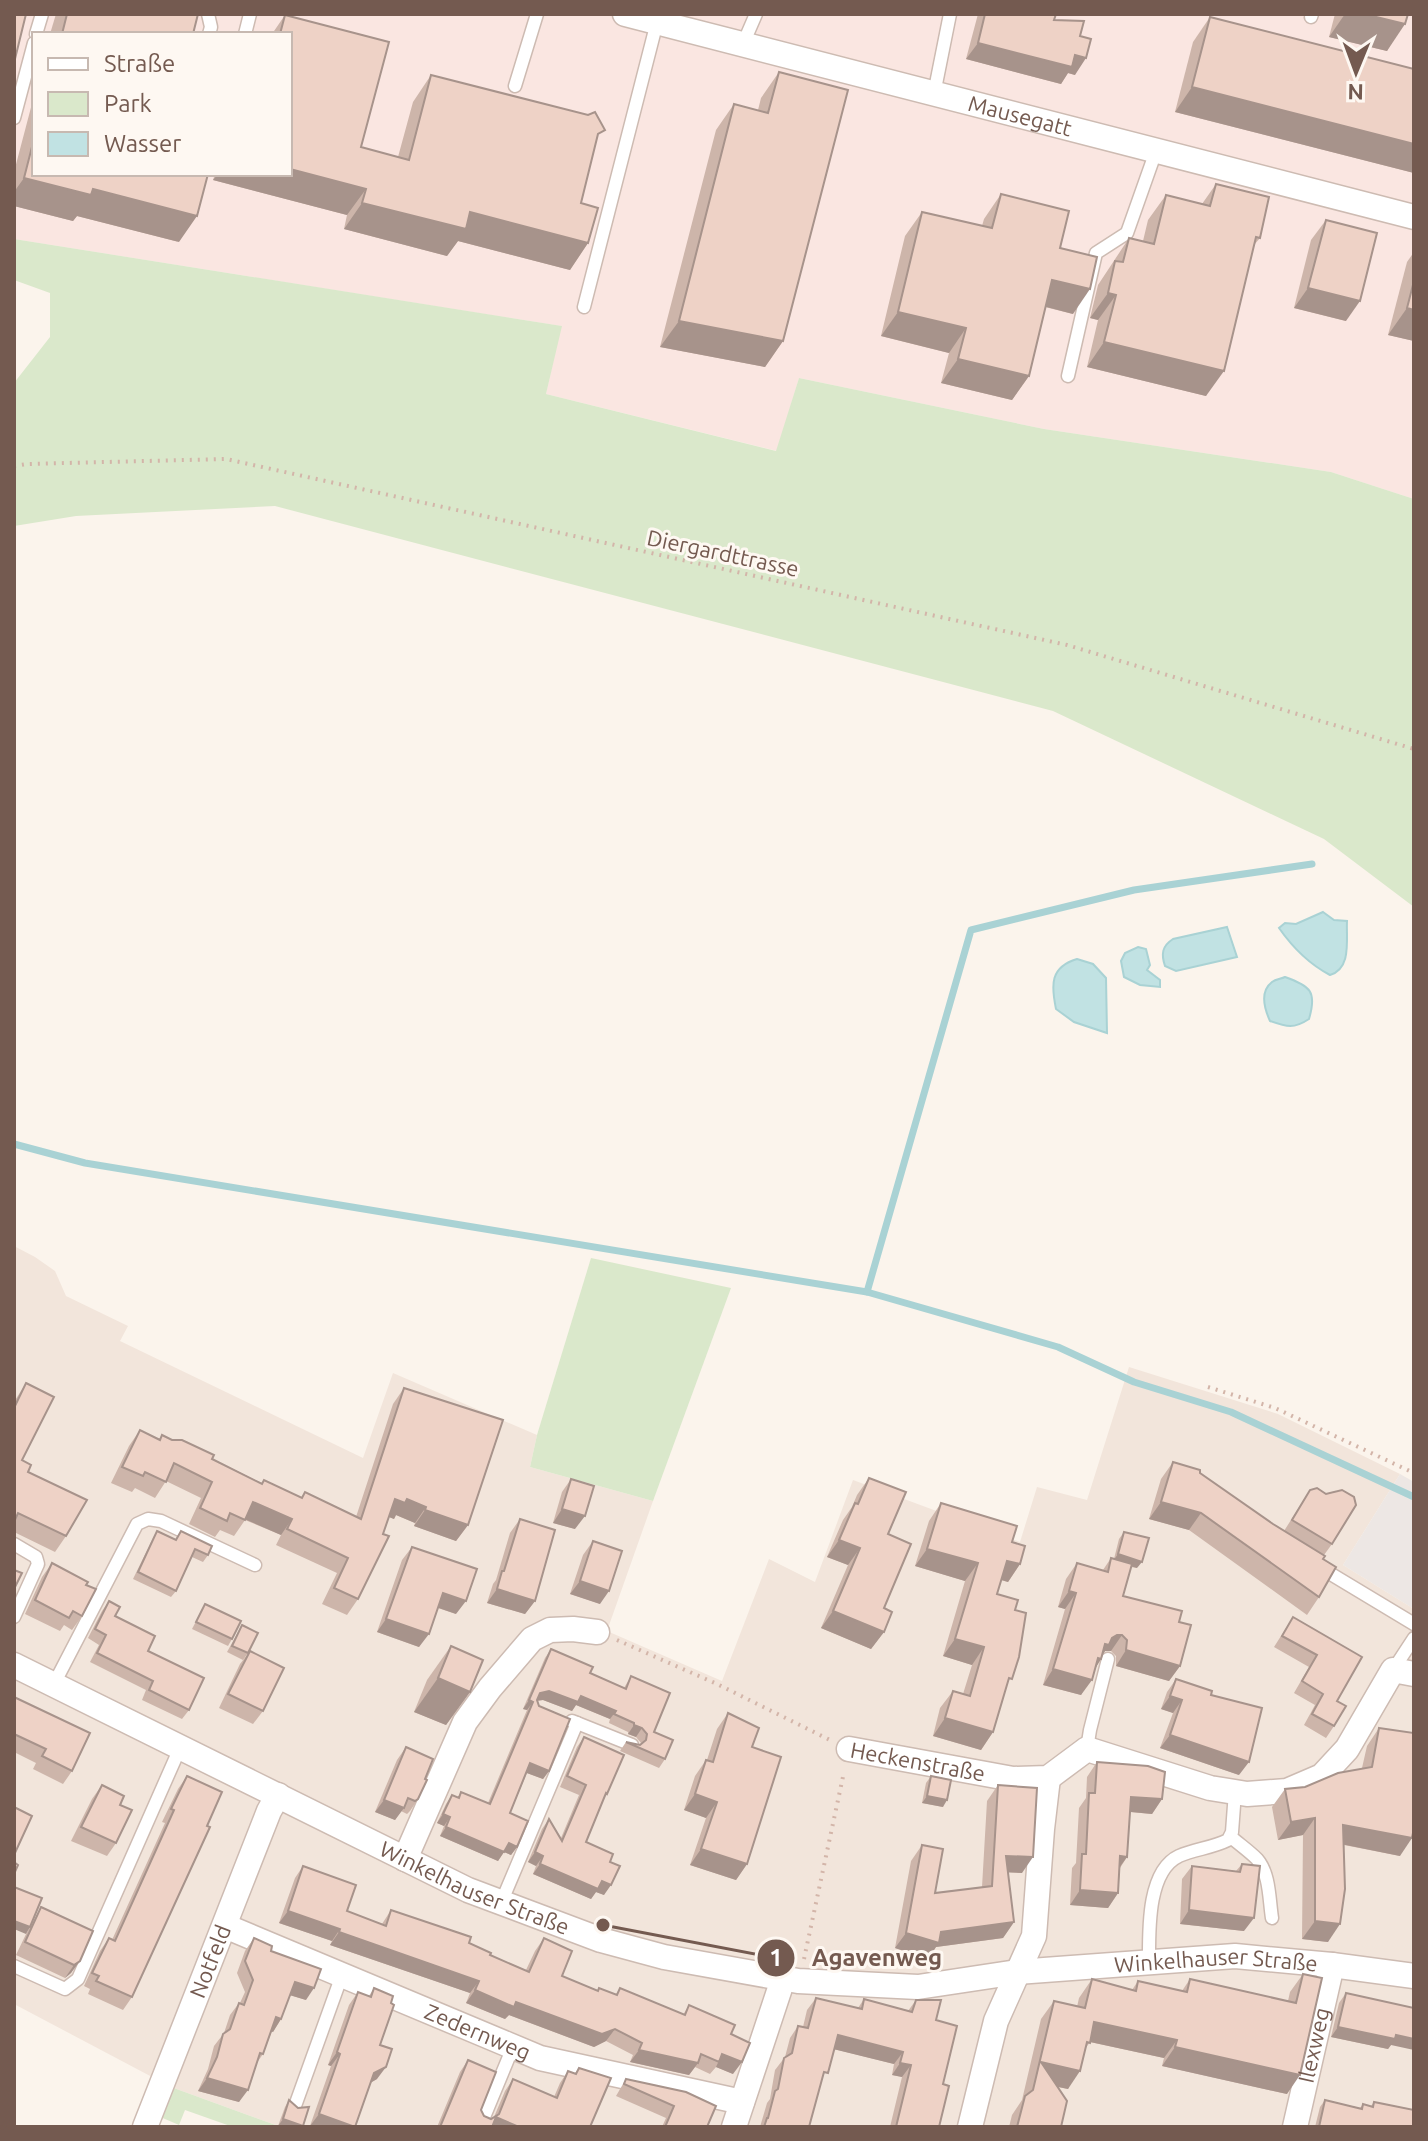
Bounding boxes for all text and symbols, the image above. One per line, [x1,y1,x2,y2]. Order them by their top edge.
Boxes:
legend [32,32,292,176]
north arrow [1316,32,1396,112]
text: Straße [104,50,175,77]
text: N [1347,80,1364,105]
text: Park [104,90,152,117]
street label: Mausegatt [966,90,1075,141]
text: Wasser [104,130,181,157]
street label: Diergardttrasse [645,524,801,581]
street label: Heckenstraße [849,1737,987,1786]
street label: Winkelhauser Straße [376,1835,573,1939]
street label: Notfeld [184,1921,235,2001]
callout: Agavenweg [756,1934,958,1982]
street label: Winkelhauser Straße [1113,1943,1319,1977]
text: 1 [769,1944,783,1971]
text: Agavenweg [812,1944,942,1971]
street label: Zedernweg [421,1998,535,2065]
street label: Ilexweg [1293,2005,1334,2085]

